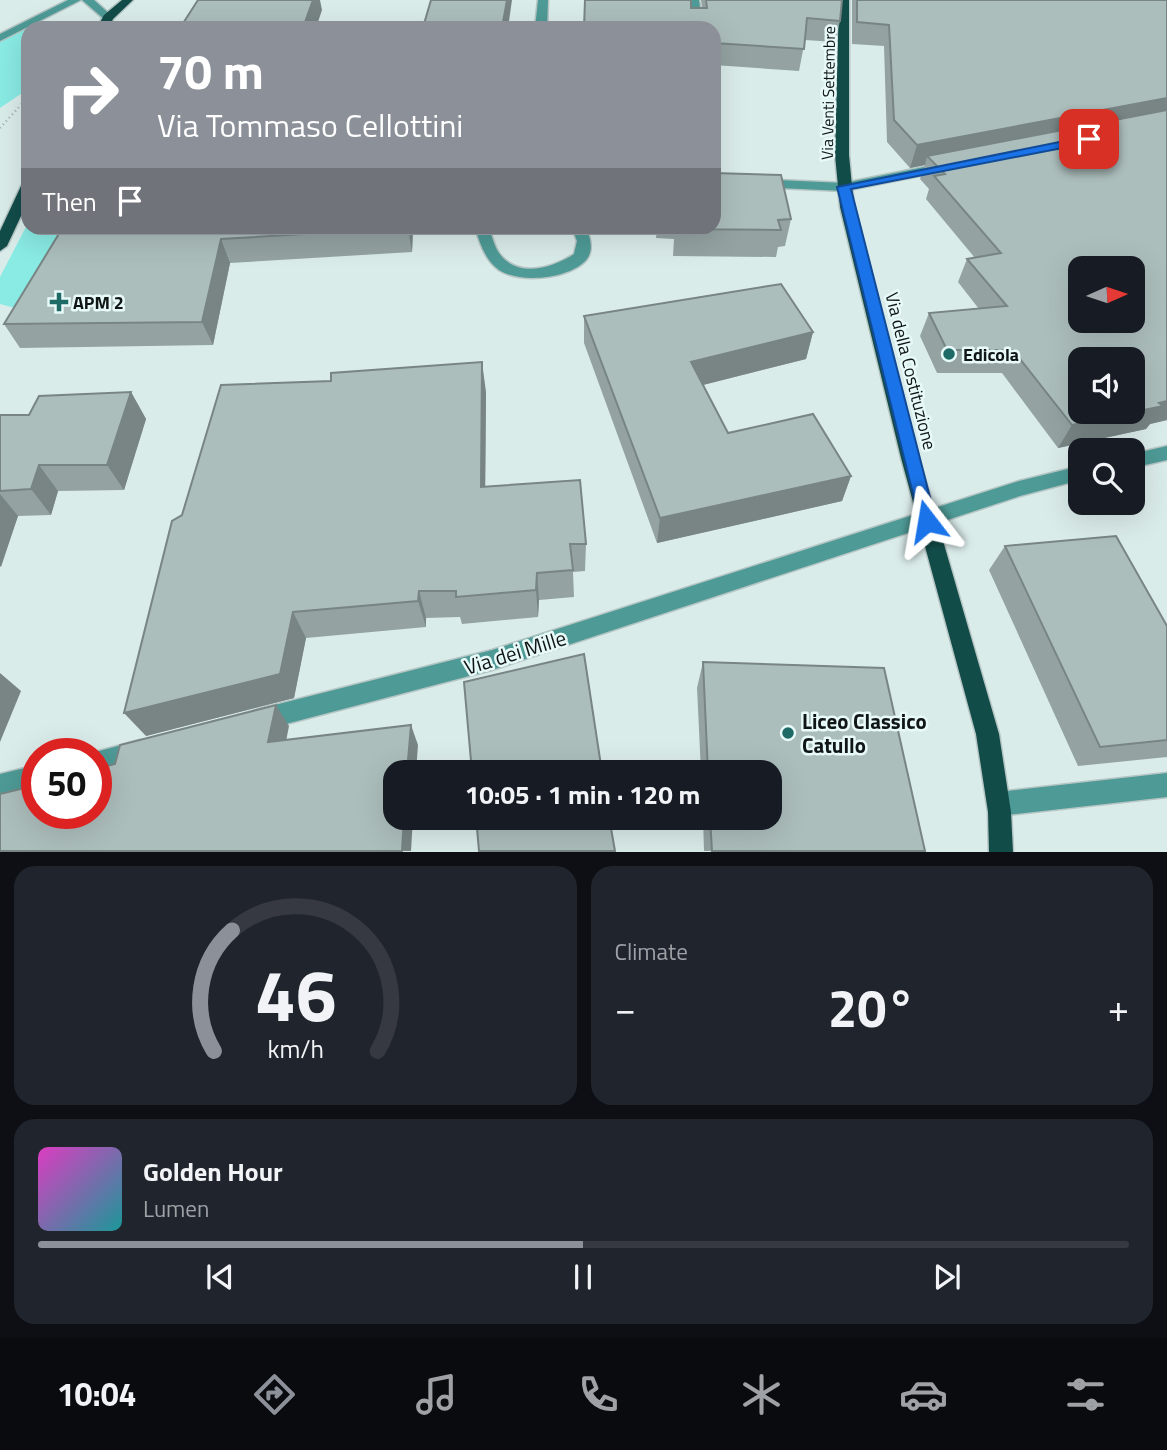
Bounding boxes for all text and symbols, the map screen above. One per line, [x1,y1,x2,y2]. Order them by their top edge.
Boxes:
street label: Via Venti Settembre [815,26,841,160]
text: 70 m [157,33,264,108]
icon: right [42,49,133,140]
text: Via Tommaso Cellottini [157,101,463,149]
pin [1059,109,1119,169]
icon: arrive [1070,120,1108,158]
text: Then [42,182,97,221]
icon: arrive [111,182,149,220]
north arrow [1068,256,1144,332]
map controls [1068,256,1145,515]
place label: APM 2 [73,289,124,316]
street label: Via della Costituzione [878,289,944,453]
marker: APM 2 [51,294,67,310]
place label: Edicola [963,341,1019,368]
marker: Edicola [941,346,957,362]
button: sound [1068,347,1145,424]
button: search [1068,438,1145,515]
position arrow [890,484,964,558]
street label: Via dei Mille [460,621,570,683]
place label: Liceo Classico Catullo [802,705,927,761]
marker: Liceo Classico Catullo [780,725,796,741]
speed limit sign: 50 [21,738,112,829]
text: 10:05 · 1 min · 120 m [465,775,700,814]
text: Climate [615,934,688,969]
text: 46 [254,940,336,1050]
text: 20° [828,968,915,1047]
text: − [615,979,636,1037]
text: + [1108,979,1129,1037]
text: km/h [267,1030,324,1068]
text: Golden Hour [143,1152,283,1191]
text: Lumen [143,1191,209,1226]
icon: previous [201,1258,239,1296]
icon: pause [564,1258,602,1296]
icon: next [928,1258,966,1296]
text: 10:04 [57,1370,137,1418]
icon: directions [250,1370,299,1419]
icon: music [412,1370,461,1419]
icon: phone [574,1370,623,1419]
icon: climate [737,1370,786,1419]
icon: car [899,1370,948,1419]
icon: filters [1061,1370,1110,1419]

